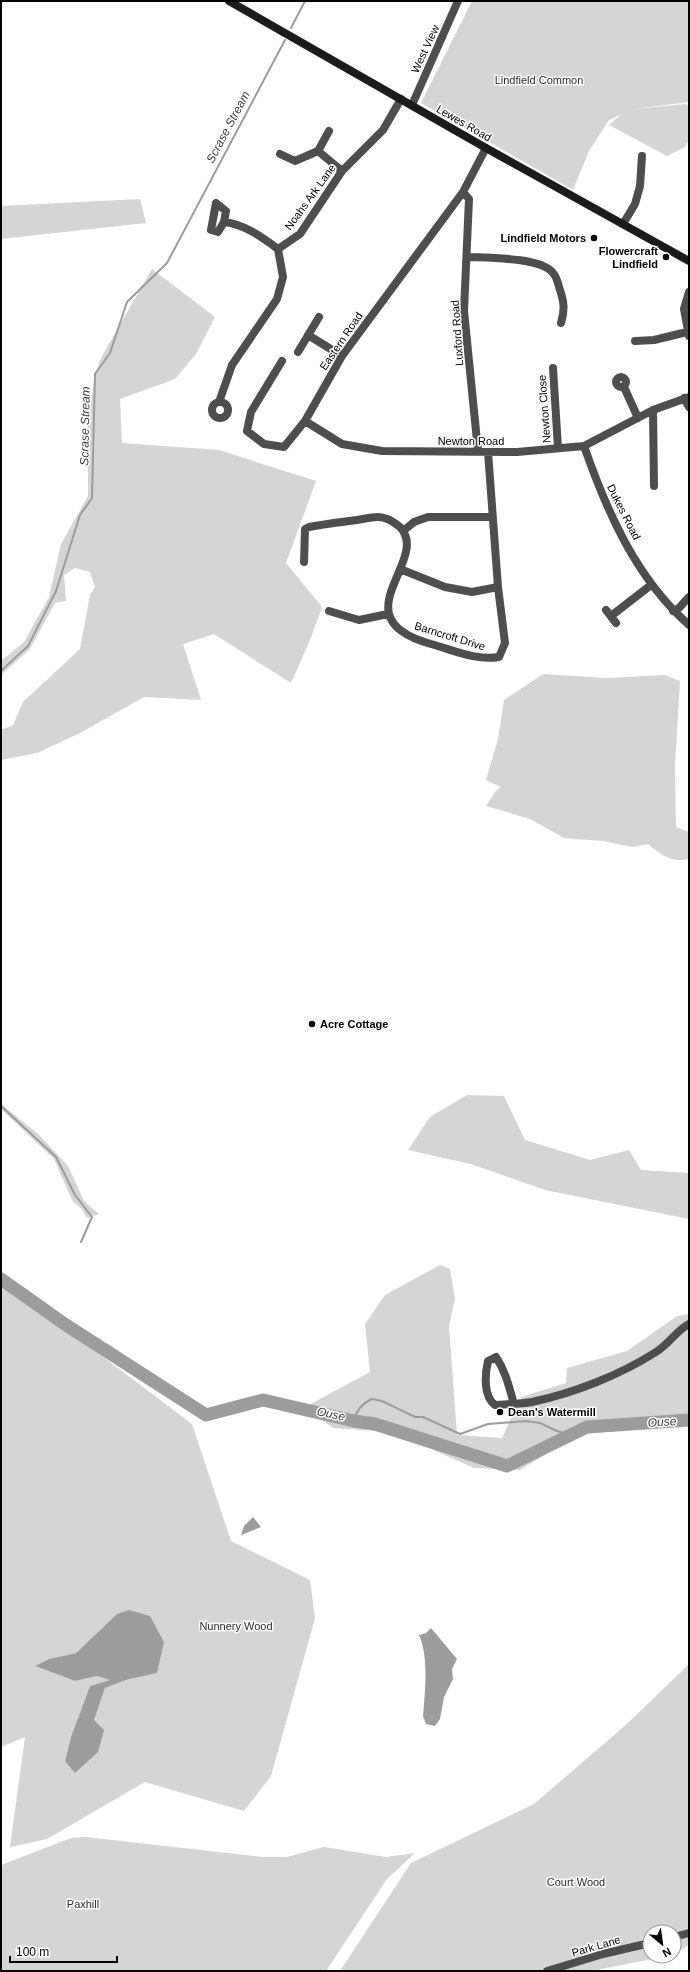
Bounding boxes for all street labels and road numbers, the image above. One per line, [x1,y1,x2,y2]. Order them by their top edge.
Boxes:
street label: West View [409,23,441,75]
street label: Lewes Road [435,103,493,143]
street label: Noahs Ark Lane [282,162,338,232]
street label: Luxford Road [449,300,465,366]
street label: Eastern Road [317,310,365,372]
street label: Newton Close [536,374,552,444]
street label: Newton Road [438,435,504,447]
street label: Dukes Road [605,482,643,542]
street label: Barncroft Drive [413,620,487,652]
street label: Park Lane [570,1933,622,1959]

